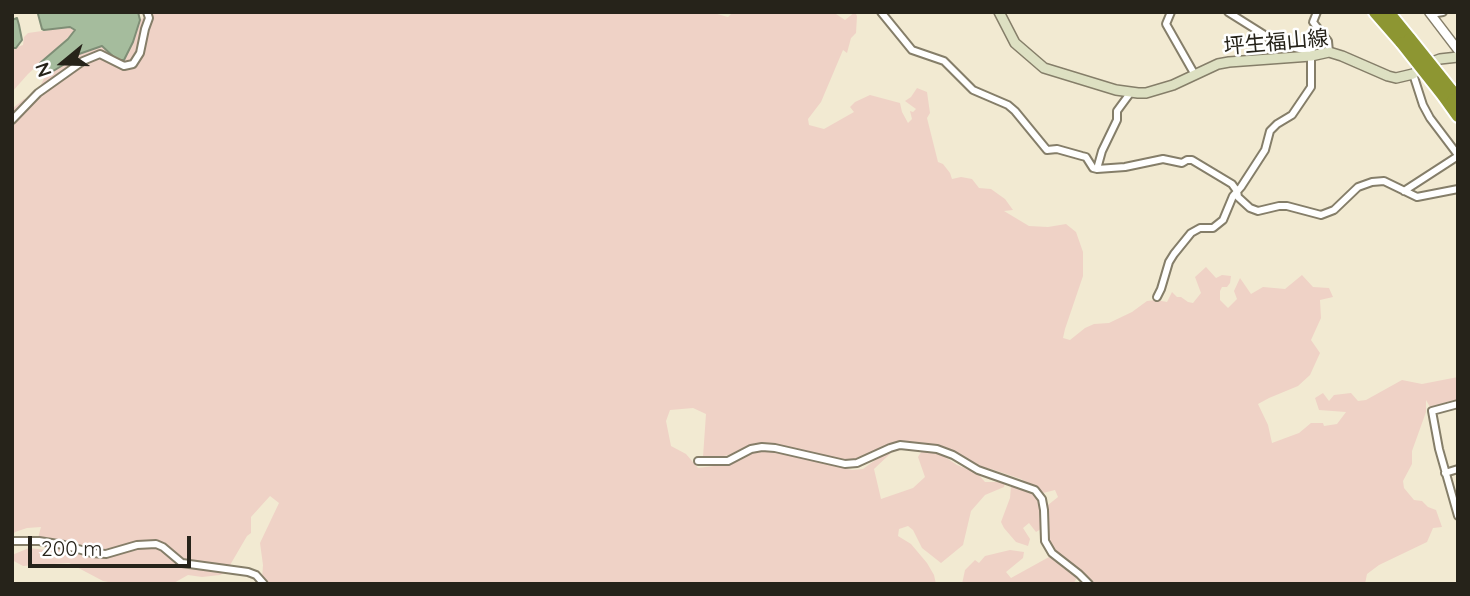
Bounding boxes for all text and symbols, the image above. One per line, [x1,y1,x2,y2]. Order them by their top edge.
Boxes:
street label: 坪生福山線 [1223,26,1329,60]
north arrow [28,28,98,98]
text: N [30,59,57,80]
scale bar [32,522,194,566]
text: 200 m [41,535,103,561]

